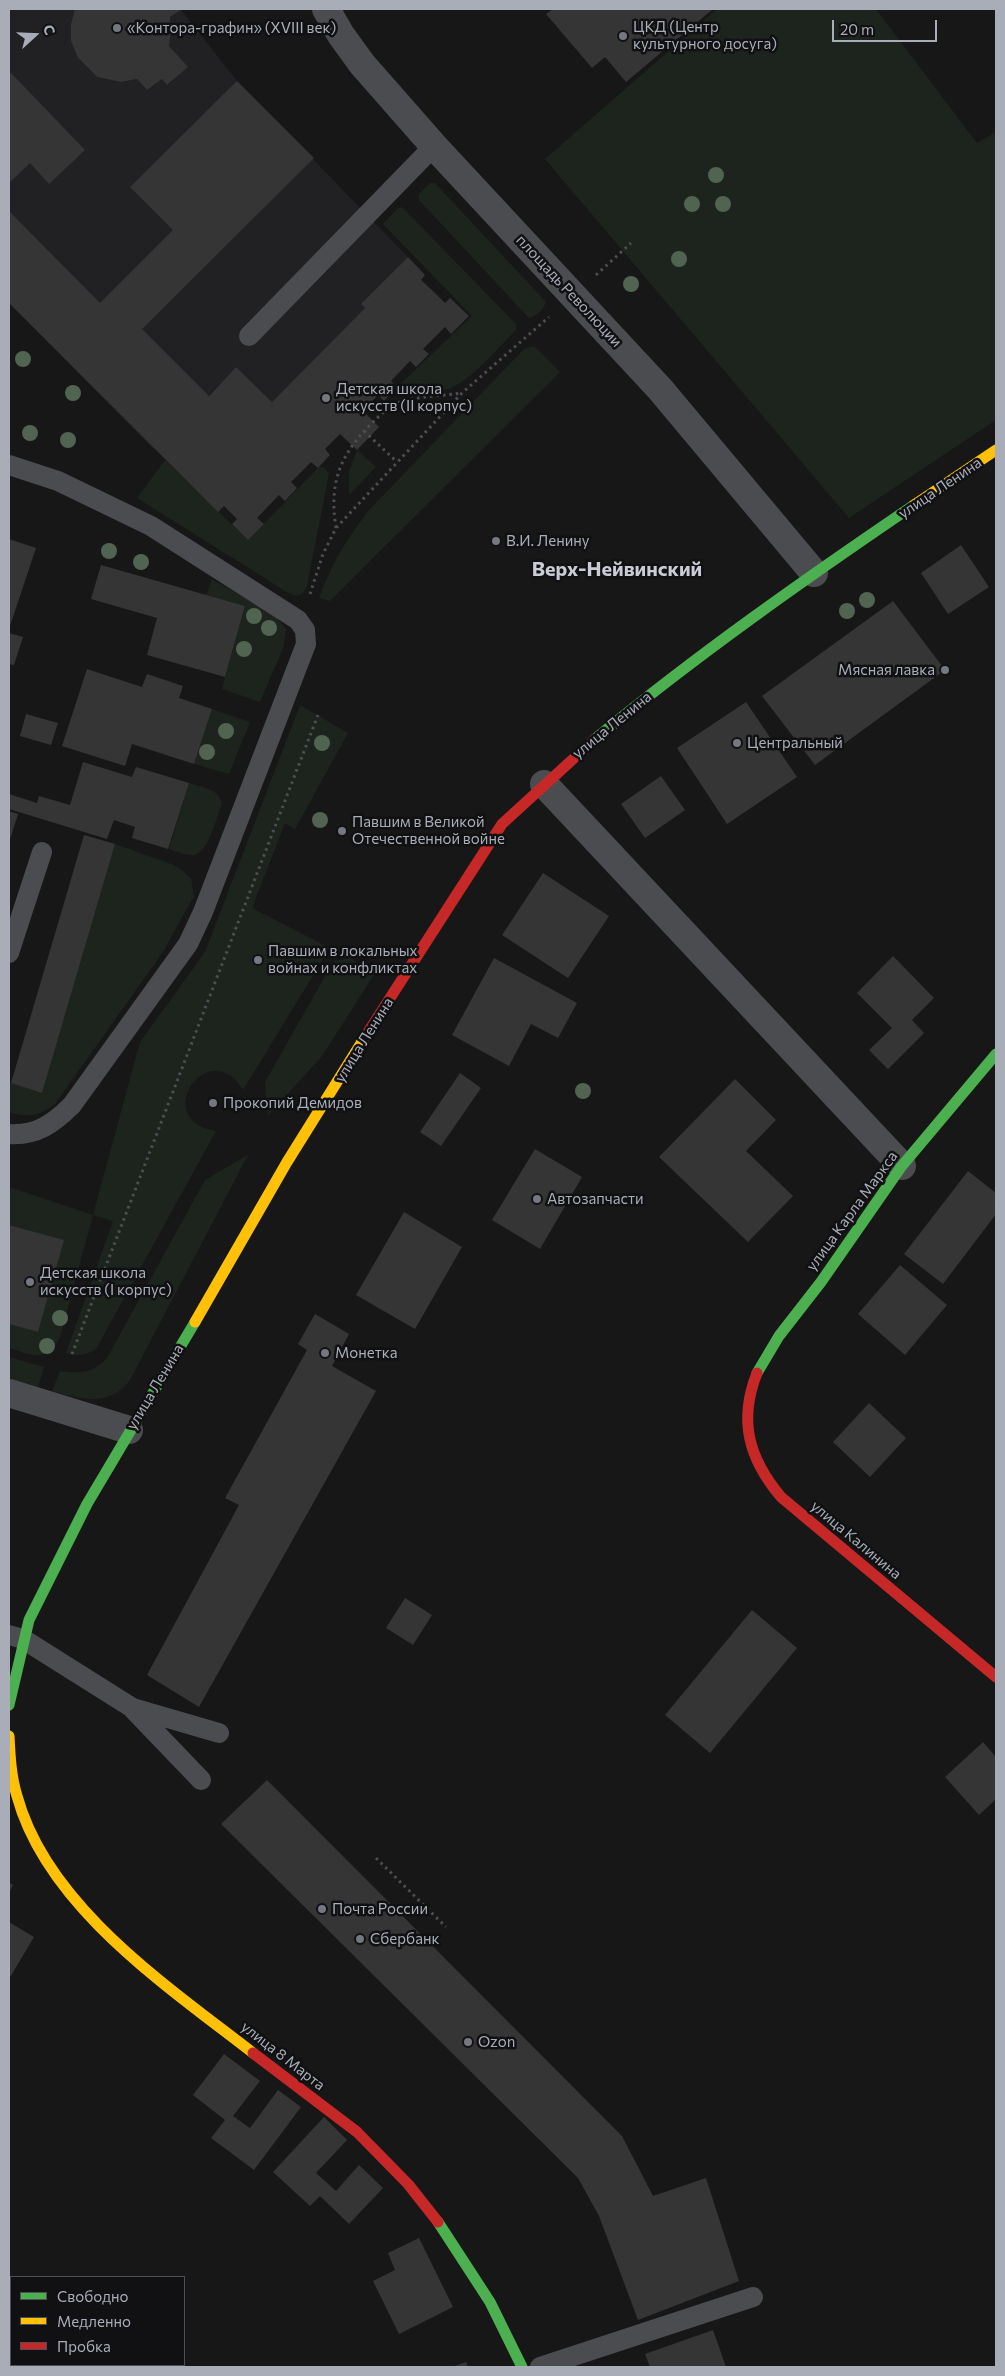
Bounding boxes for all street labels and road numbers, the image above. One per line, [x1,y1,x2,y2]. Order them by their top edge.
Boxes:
street label: площадь Революции [512,231,626,351]
street label: улица Ленина [895,454,985,522]
street label: улица Ленина [569,688,655,762]
street label: улица Ленина [331,994,397,1086]
street label: улица Карла Маркса [803,1148,901,1274]
street label: улица Ленина [122,1341,188,1433]
street label: улица Калинина [807,1497,905,1583]
street label: улица 8 Марта [238,2018,328,2094]

